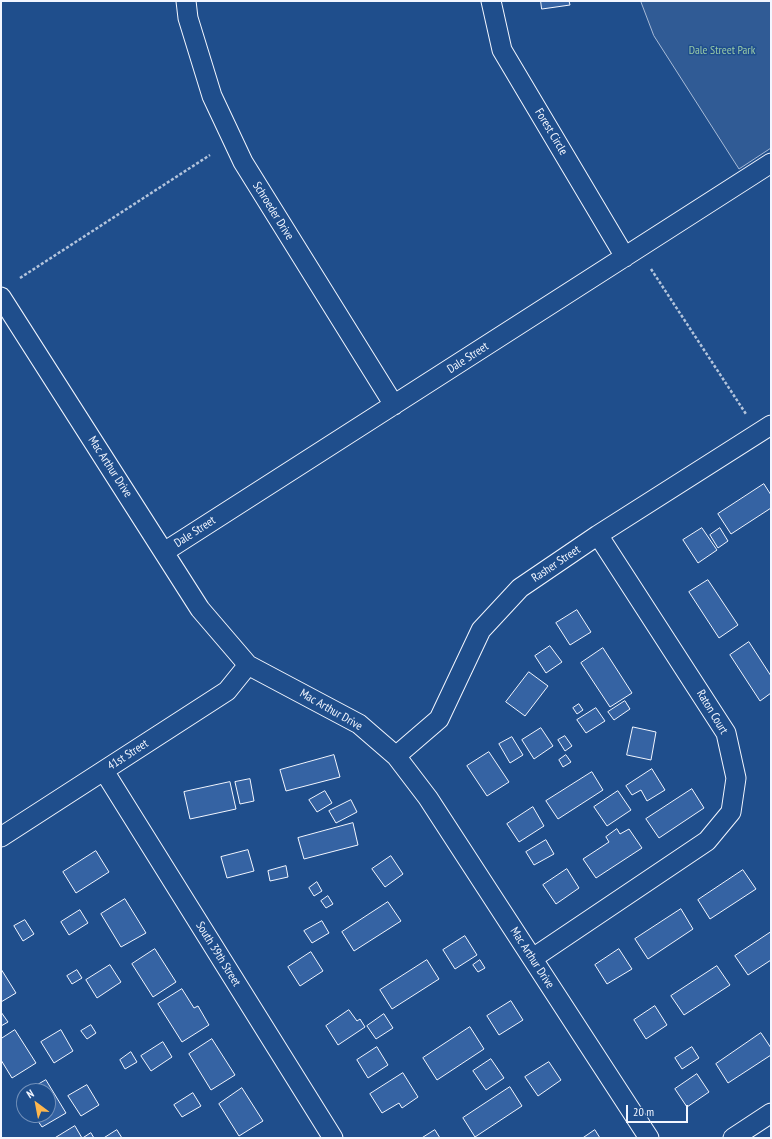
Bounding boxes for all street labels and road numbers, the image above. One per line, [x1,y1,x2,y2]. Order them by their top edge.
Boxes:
street label: Forest Circle [532,106,570,158]
street label: Schroeder Drive [249,179,297,243]
street label: Dale Street [445,339,491,377]
street label: Mac Arthur Drive [85,434,135,500]
street label: Dale Street [172,513,218,551]
street label: Rasher Street [529,543,583,585]
street label: Mac Arthur Drive [297,686,365,734]
street label: Raton Court [693,687,731,737]
street label: 41st Street [105,737,151,773]
street label: South 39th Street [192,919,244,989]
street label: Mac Arthur Drive [507,925,557,991]

